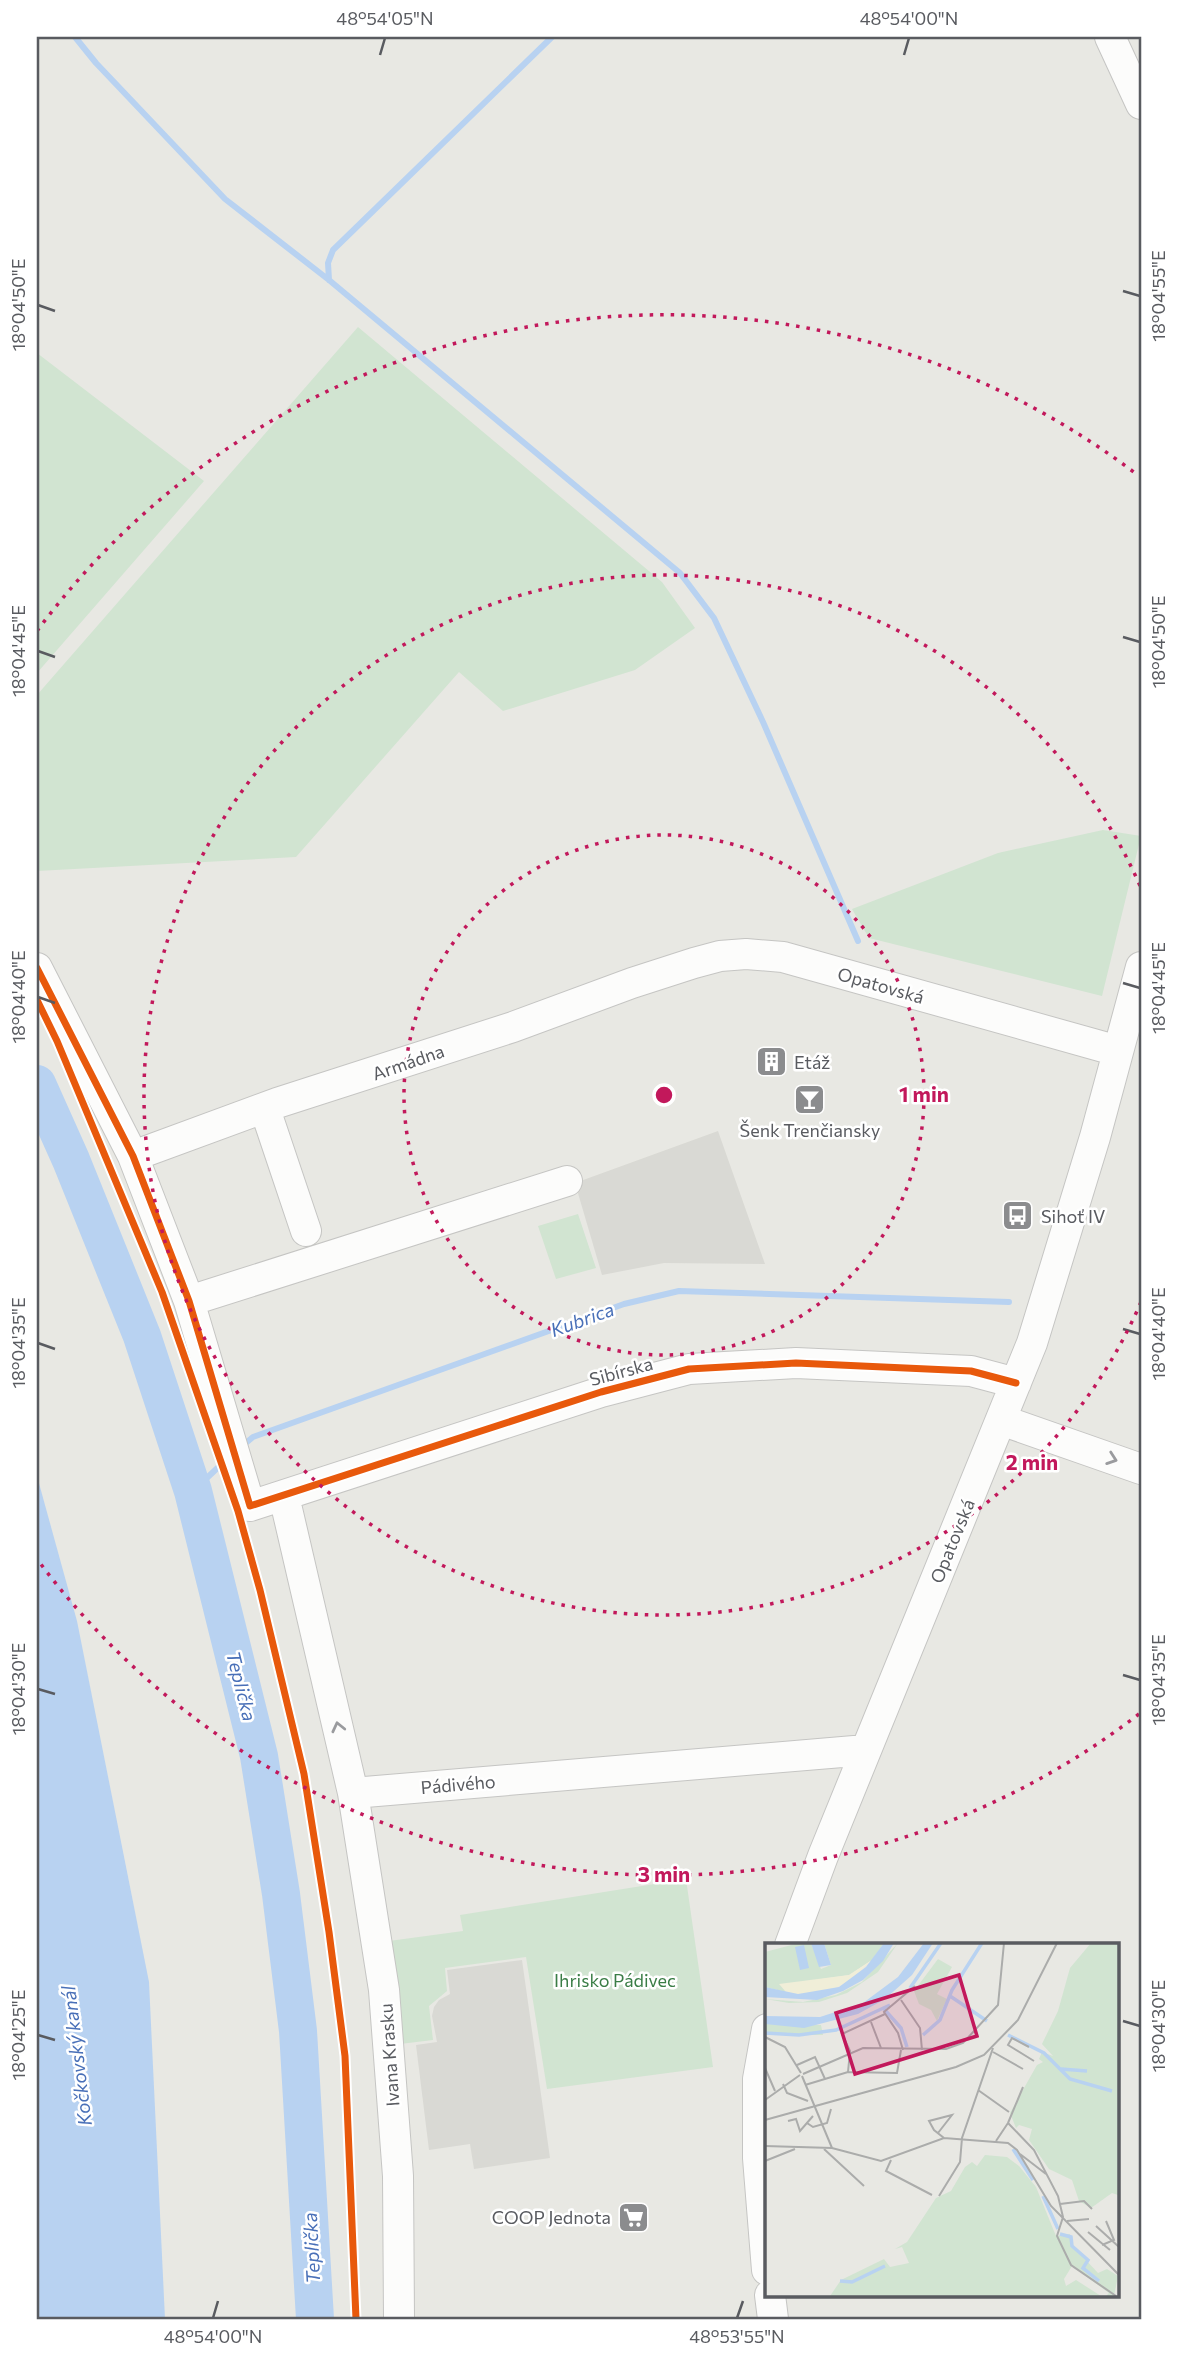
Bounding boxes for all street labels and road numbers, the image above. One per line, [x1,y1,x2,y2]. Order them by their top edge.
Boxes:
street label: Opatovská [835,962,927,1008]
street label: Armádna [369,1039,447,1085]
street label: Sibírska [587,1352,655,1390]
street label: Opatovská [925,1496,979,1586]
street label: Pádivého [420,1770,496,1798]
street label: Ivana Krasku [374,2003,404,2107]

